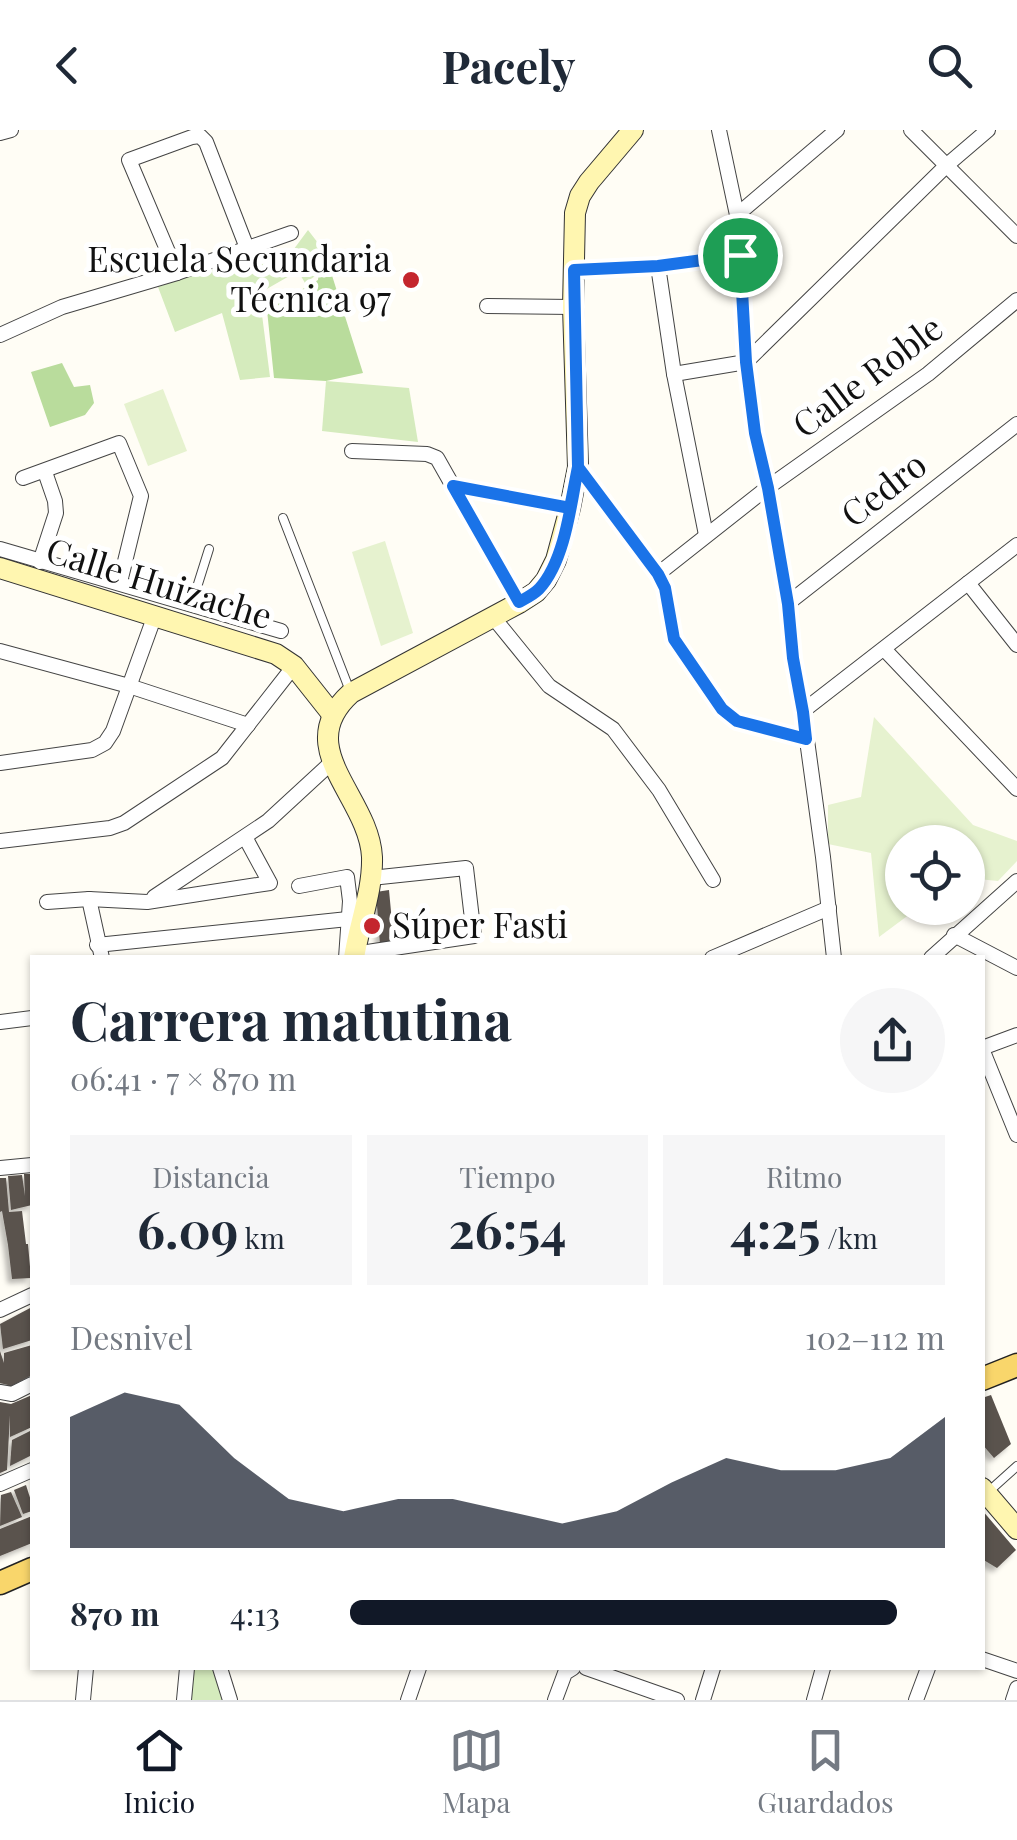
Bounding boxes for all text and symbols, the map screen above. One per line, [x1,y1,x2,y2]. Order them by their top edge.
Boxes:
text: Pacely [442,35,575,95]
icon: back [40,38,95,93]
icon: search [922,38,977,93]
pin [698,213,783,298]
icon: arrive [713,228,768,283]
place label: Escuela Secundaria Técnica 97 [87,234,392,321]
marker: Escuela Secundaria Técnica 97 [400,269,422,291]
street label: Calle Roble [782,303,951,447]
street label: Cedro [830,440,935,536]
street label: Calle Huizache [41,525,278,638]
map controls [885,825,985,925]
button: locate [885,825,985,925]
place label: Súper Fasti [392,900,568,947]
marker: Súper Fasti [361,915,383,937]
text: Carrera matutina [70,981,512,1055]
button: share [840,988,945,1093]
text: 06:41 · 7 × 870 m [70,1056,296,1099]
text: Distancia [152,1158,269,1195]
text: Tiempo [459,1158,556,1195]
text: Ritmo [766,1158,842,1195]
text: 6.09 [137,1195,238,1262]
text: 26:54 [448,1195,567,1262]
text: 4:25 [730,1195,820,1262]
text: km [238,1219,285,1256]
text: /km [820,1219,878,1256]
text: Desnivel [70,1315,193,1358]
text: 102–112 m [805,1315,945,1358]
text: 870 m [70,1591,160,1634]
text: 4:13 [230,1591,280,1634]
tab: Inicio [123,1723,195,1820]
tab: Mapa [442,1723,510,1820]
tab: Guardados [757,1723,894,1820]

